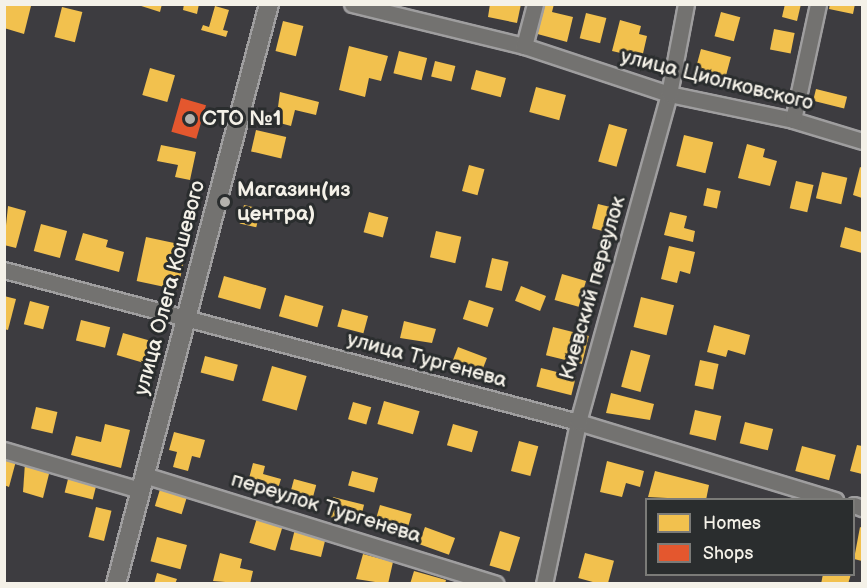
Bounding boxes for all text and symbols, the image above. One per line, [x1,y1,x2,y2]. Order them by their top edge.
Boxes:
street label: улица Циолковского [618,44,816,116]
place label: СТО №1 [202,106,282,132]
marker: СТО №1 [183,112,197,126]
place label: Магазин(из центра) [237,177,350,227]
street label: улица Олега Кошевого [129,178,211,398]
street label: Киевский переулок [555,193,631,383]
marker: Магазин(из центра) [218,195,232,209]
street label: улица Тургенева [344,327,510,393]
street label: переулок Тургенева [228,467,424,549]
legend [645,498,855,576]
text: Homes [703,513,761,534]
text: Shops [703,543,753,564]

